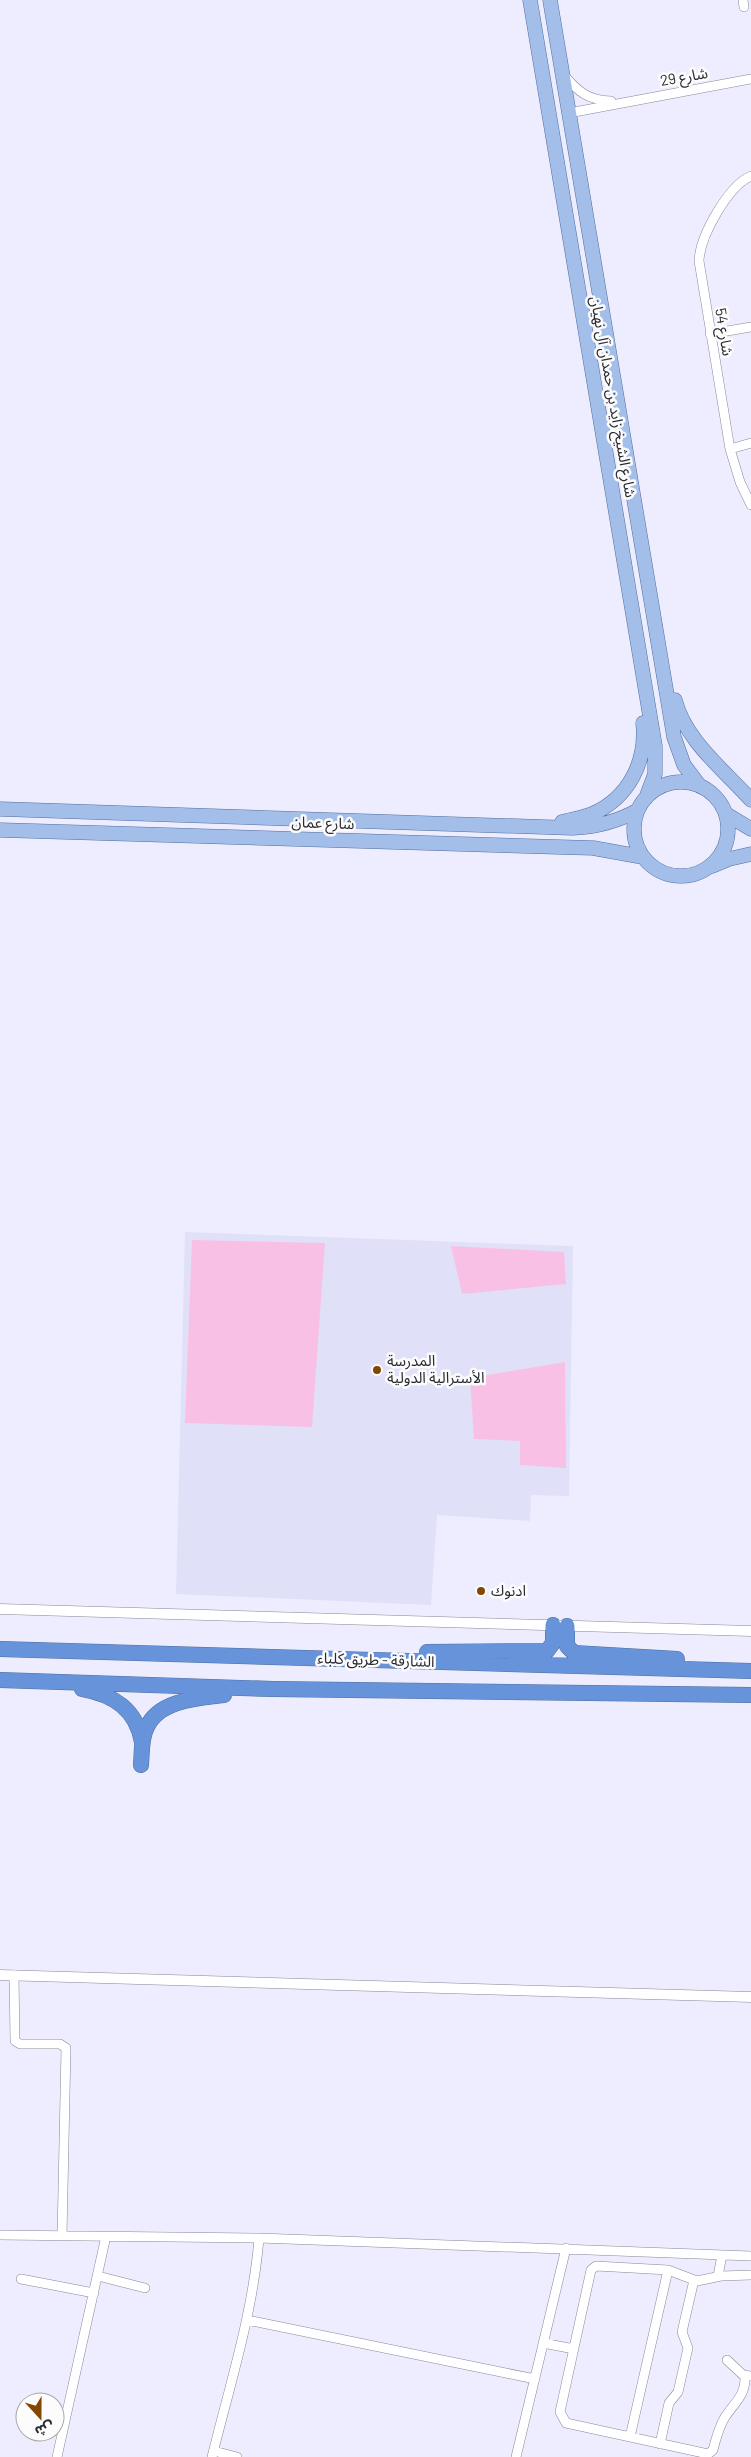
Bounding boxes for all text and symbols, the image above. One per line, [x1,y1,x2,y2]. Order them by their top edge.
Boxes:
street label: شارع 29 [659,63,710,93]
street label: شارع الشيخ زايد بن حمدان آل نهيان [583,295,641,500]
street label: شارع 54 [708,307,738,358]
street label: شارع عمان [291,812,355,836]
place label: المدرسة الأسترالية الدولية [387,1351,485,1387]
marker: المدرسة الأسترالية الدولية [371,1364,383,1376]
place label: ادنوك [491,1581,526,1600]
marker: ادنوك [475,1585,487,1597]
street label: الشارقة - طريق كلباء [317,1648,435,1672]
north arrow [15,2392,65,2442]
text: ش [33,2418,57,2441]

